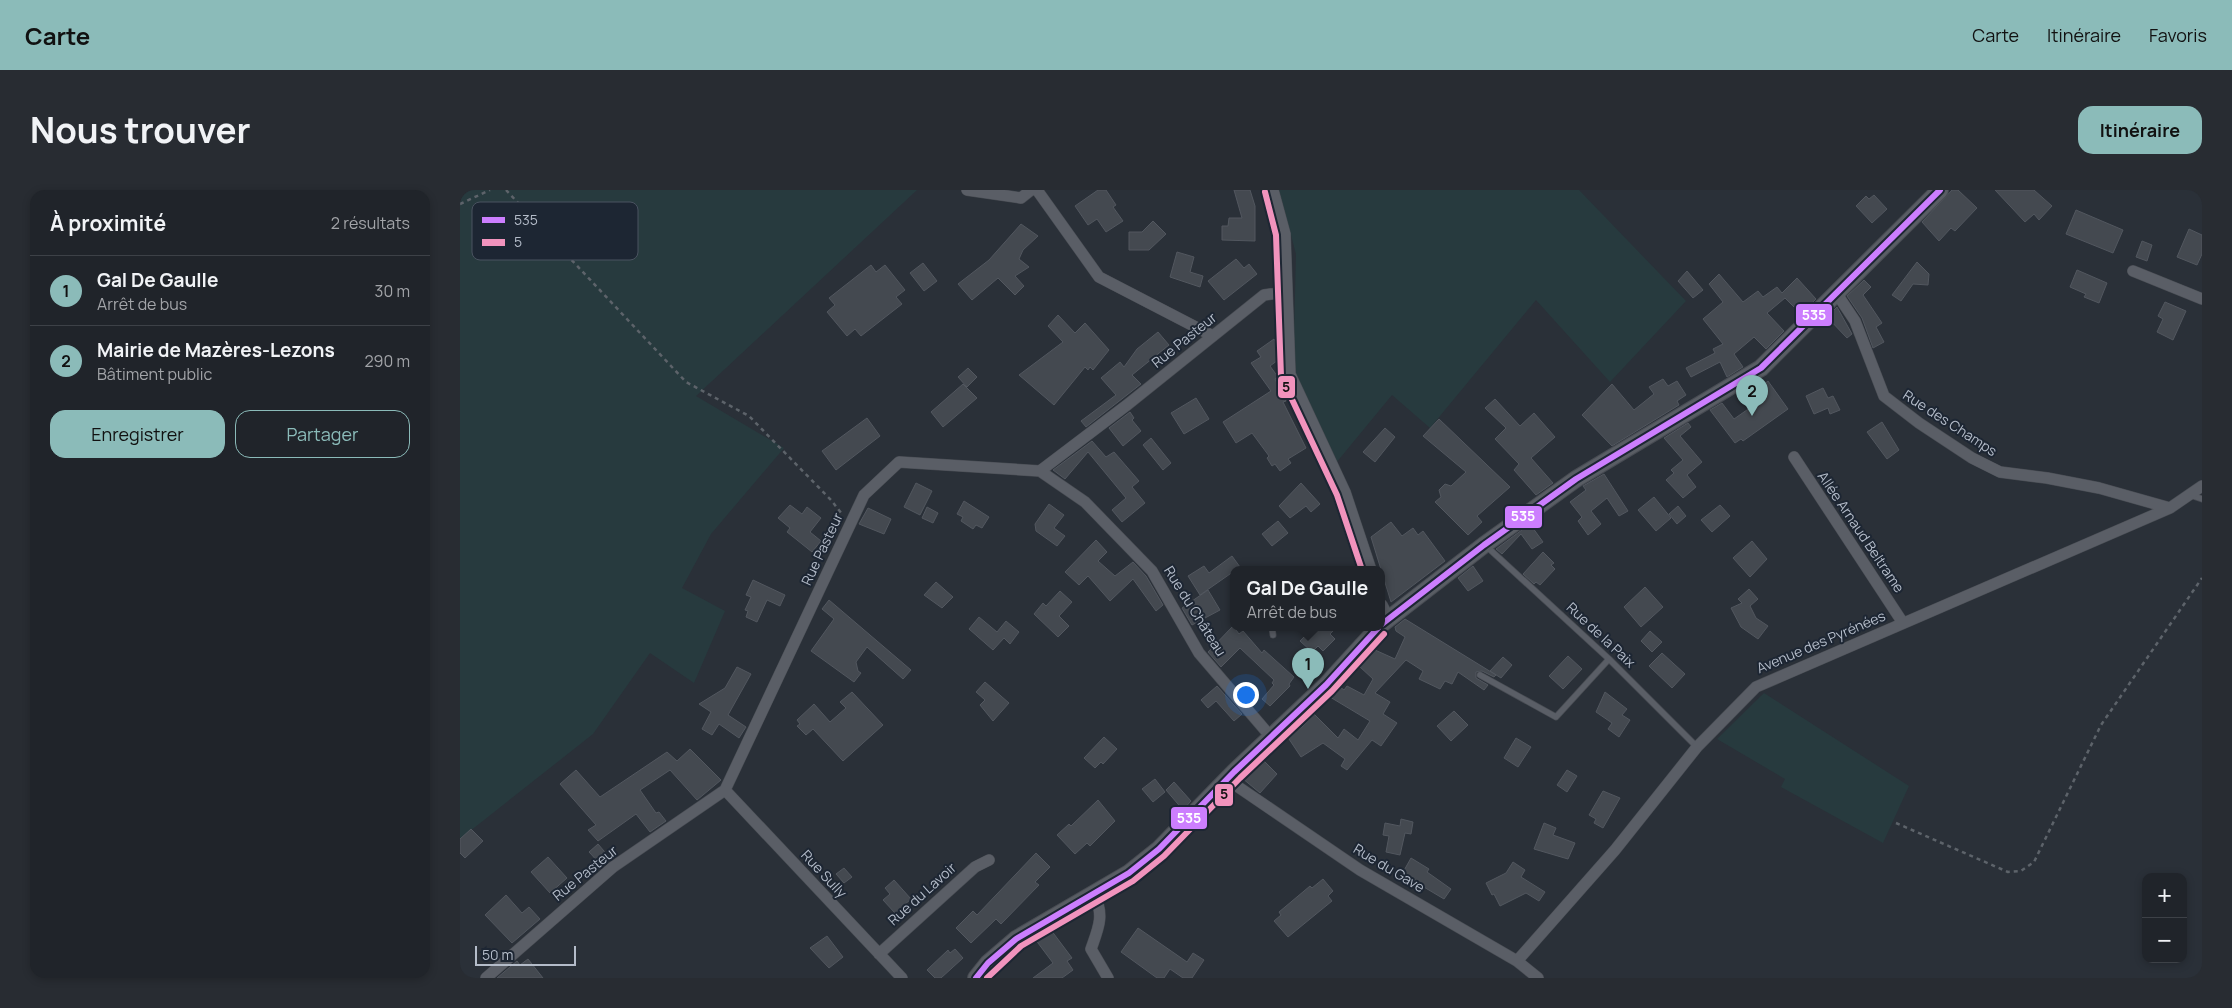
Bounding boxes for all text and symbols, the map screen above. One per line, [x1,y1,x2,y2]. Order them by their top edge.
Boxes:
text: Carte [25,19,90,52]
text: Carte [1972,23,2019,47]
text: Itinéraire [2047,23,2121,47]
text: Favoris [2149,23,2207,47]
text: Nous trouver [30,106,251,154]
button: Itinéraire [2078,106,2202,154]
legend [472,202,638,260]
text: À proximité [50,209,166,237]
text: 535 [514,210,538,229]
text: 2 résultats [331,212,410,234]
text: 5 [514,232,522,251]
text: Gal De Gaulle [97,267,218,293]
text: 1 [62,280,70,302]
text: 30 m [375,280,410,302]
text: Arrêt de bus [97,293,187,315]
line badge: 535 [1795,303,1833,327]
text: 535 [1802,305,1826,324]
street label: Rue Pasteur [1147,308,1220,372]
text: Mairie de Mazères-Lezons [97,337,335,363]
text: 2 [61,350,71,372]
text: 290 m [364,350,410,372]
text: Bâtiment public [97,363,212,385]
line badge: 5 [1277,375,1296,399]
pin: 2 [1736,375,1768,416]
text: 5 [1282,377,1290,396]
street label: Rue des Champs [1900,385,2001,460]
button: Enregistrer [50,410,225,458]
button: Partager [235,410,410,458]
street label: Allée Arnaud Beltrame [1814,467,1909,596]
line badge: 535 [1504,505,1543,529]
text: 535 [1511,506,1535,525]
street label: Rue Pasteur [796,509,847,588]
street label: Rue du Château [1160,562,1231,659]
popup [1230,566,1385,631]
text: Gal De Gaulle [1247,575,1368,601]
street label: Rue de la Paix [1563,598,1640,672]
text: Arrêt de bus [1247,601,1337,623]
street label: Avenue des Pyrénées [1753,606,1888,677]
pin: 1 [1292,648,1324,689]
your location [1233,682,1259,708]
line badge: 5 [1214,783,1234,807]
text: 5 [1220,784,1228,803]
line badge: 535 [1170,806,1208,830]
text: 535 [1177,808,1201,827]
street label: Rue du Gave [1350,839,1428,896]
street label: Rue Pasteur [548,841,621,905]
street label: Rue Sully [797,846,852,902]
street label: Rue du Lavoir [883,858,960,929]
map controls [2142,873,2187,963]
button: + [2142,873,2187,918]
button: − [2142,918,2187,963]
scale bar [475,943,576,966]
text: 50 m [482,945,513,964]

